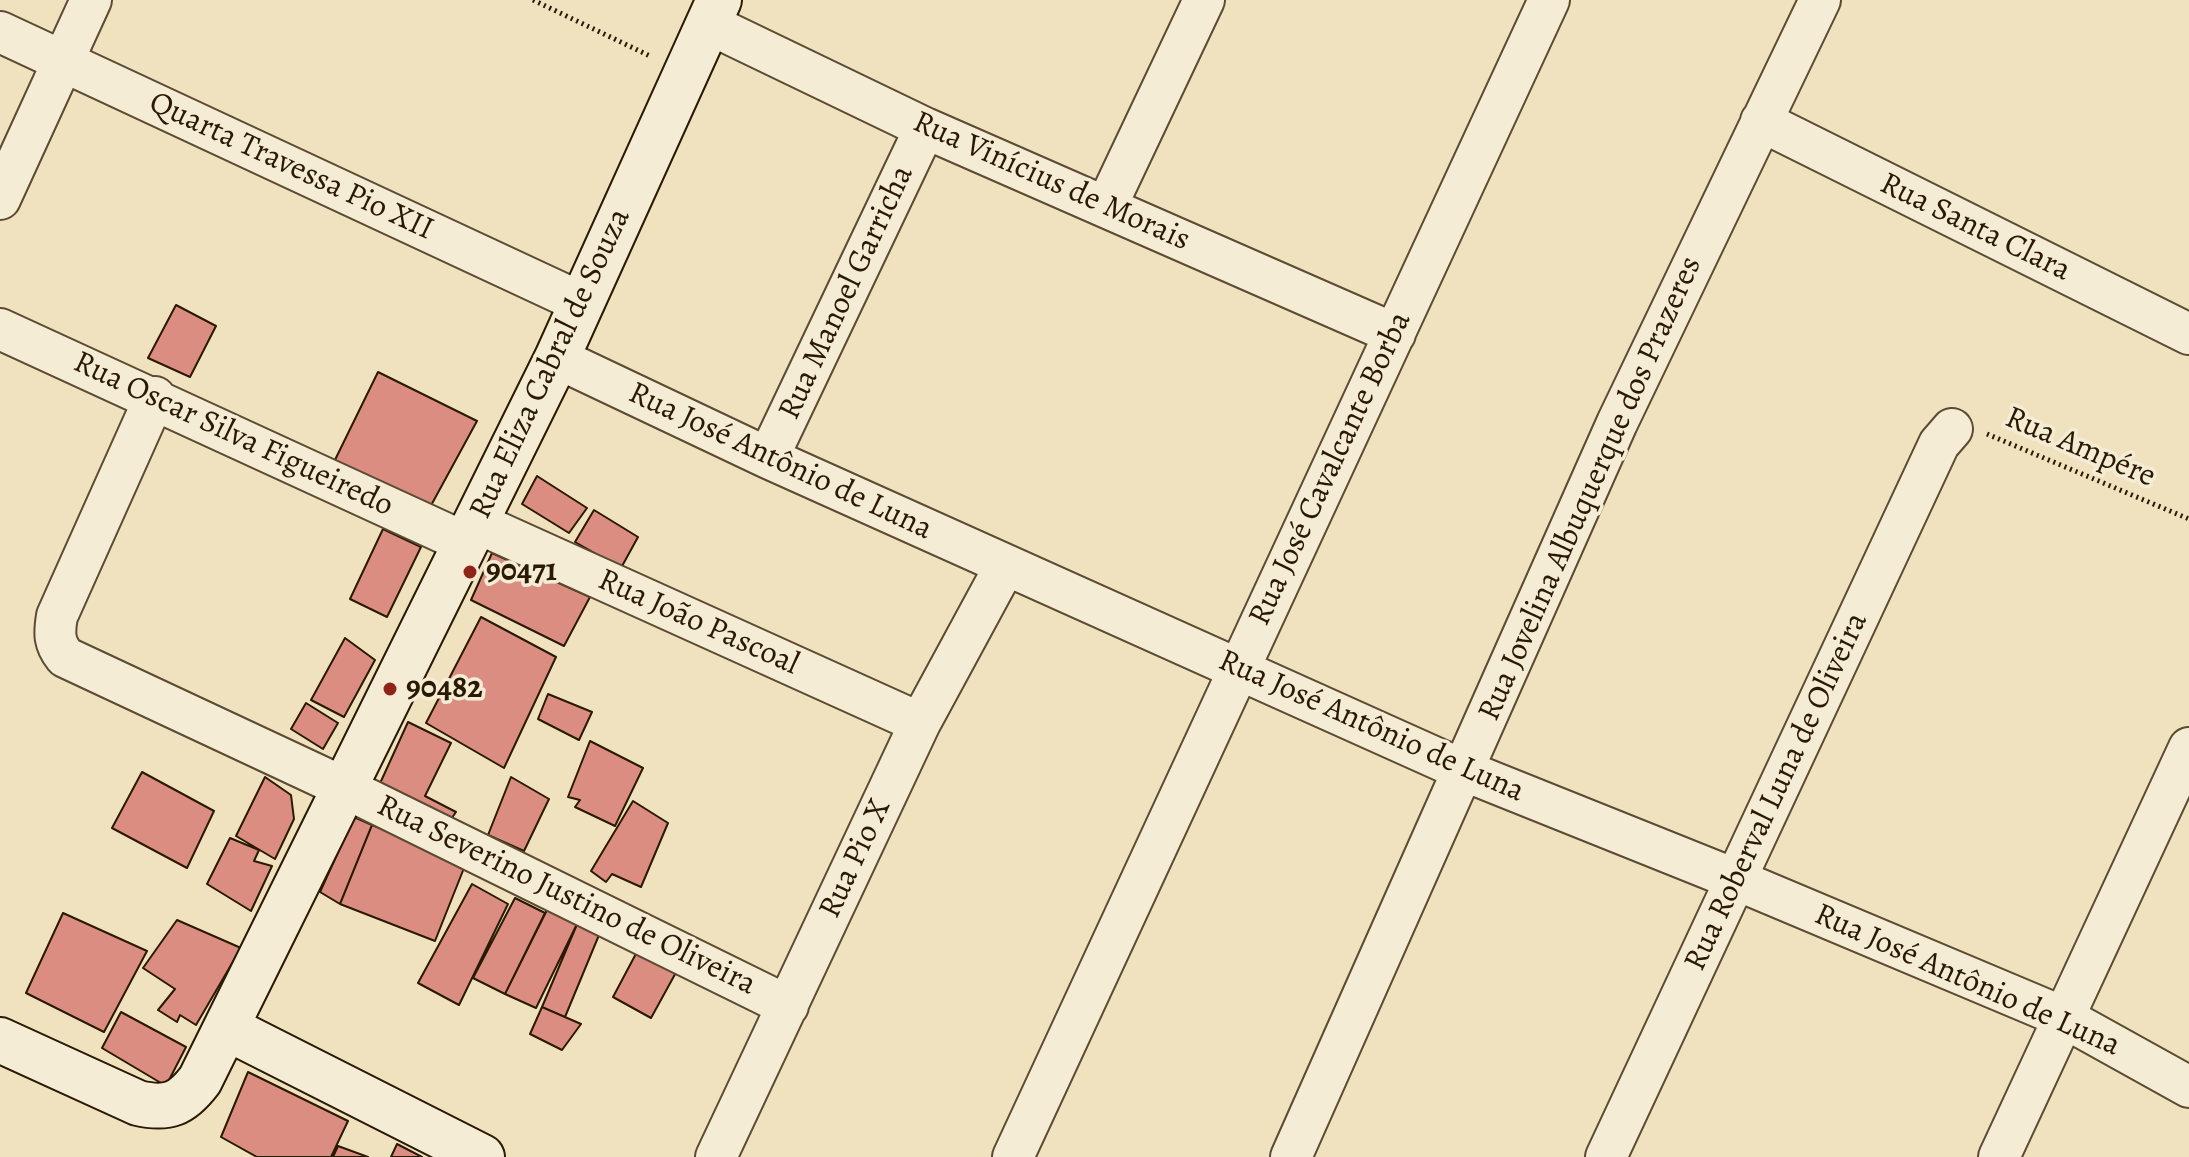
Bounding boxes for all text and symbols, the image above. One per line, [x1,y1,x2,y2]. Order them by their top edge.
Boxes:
street label: Quarta Travessa Pio XII [143,84,439,250]
street label: Rua Vinícius de Morais [907,104,1195,260]
street label: Rua Manoel Garricha [771,160,923,426]
street label: Rua Santa Clara [1873,165,2077,291]
street label: Rua Eliza Cabral de Souza [462,203,640,525]
street label: Rua Jovelina Albuquerque dos Prazeres [1471,251,1711,727]
street label: Rua José Cavalcante Borba [1241,306,1421,632]
street label: Rua Oscar Silva Figueiredo [67,344,399,526]
street label: Rua José Antônio de Luna [622,375,938,549]
street label: Rua Ampére [1999,399,2161,497]
place label: 90471 [486,553,557,591]
street label: Rua João Pascoal [592,562,804,684]
marker: 90471 [461,563,479,581]
street label: Rua Roberval Luna de Oliveira [1677,607,1877,977]
street label: Rua José Antônio de Luna [1212,642,1530,812]
place label: 90482 [406,670,483,708]
marker: 90482 [381,680,399,698]
street label: Rua Severino Justino de Oliveira [370,787,762,1005]
street label: Rua Pio X [812,793,900,925]
street label: Rua José Antônio de Luna [1808,896,2126,1066]

